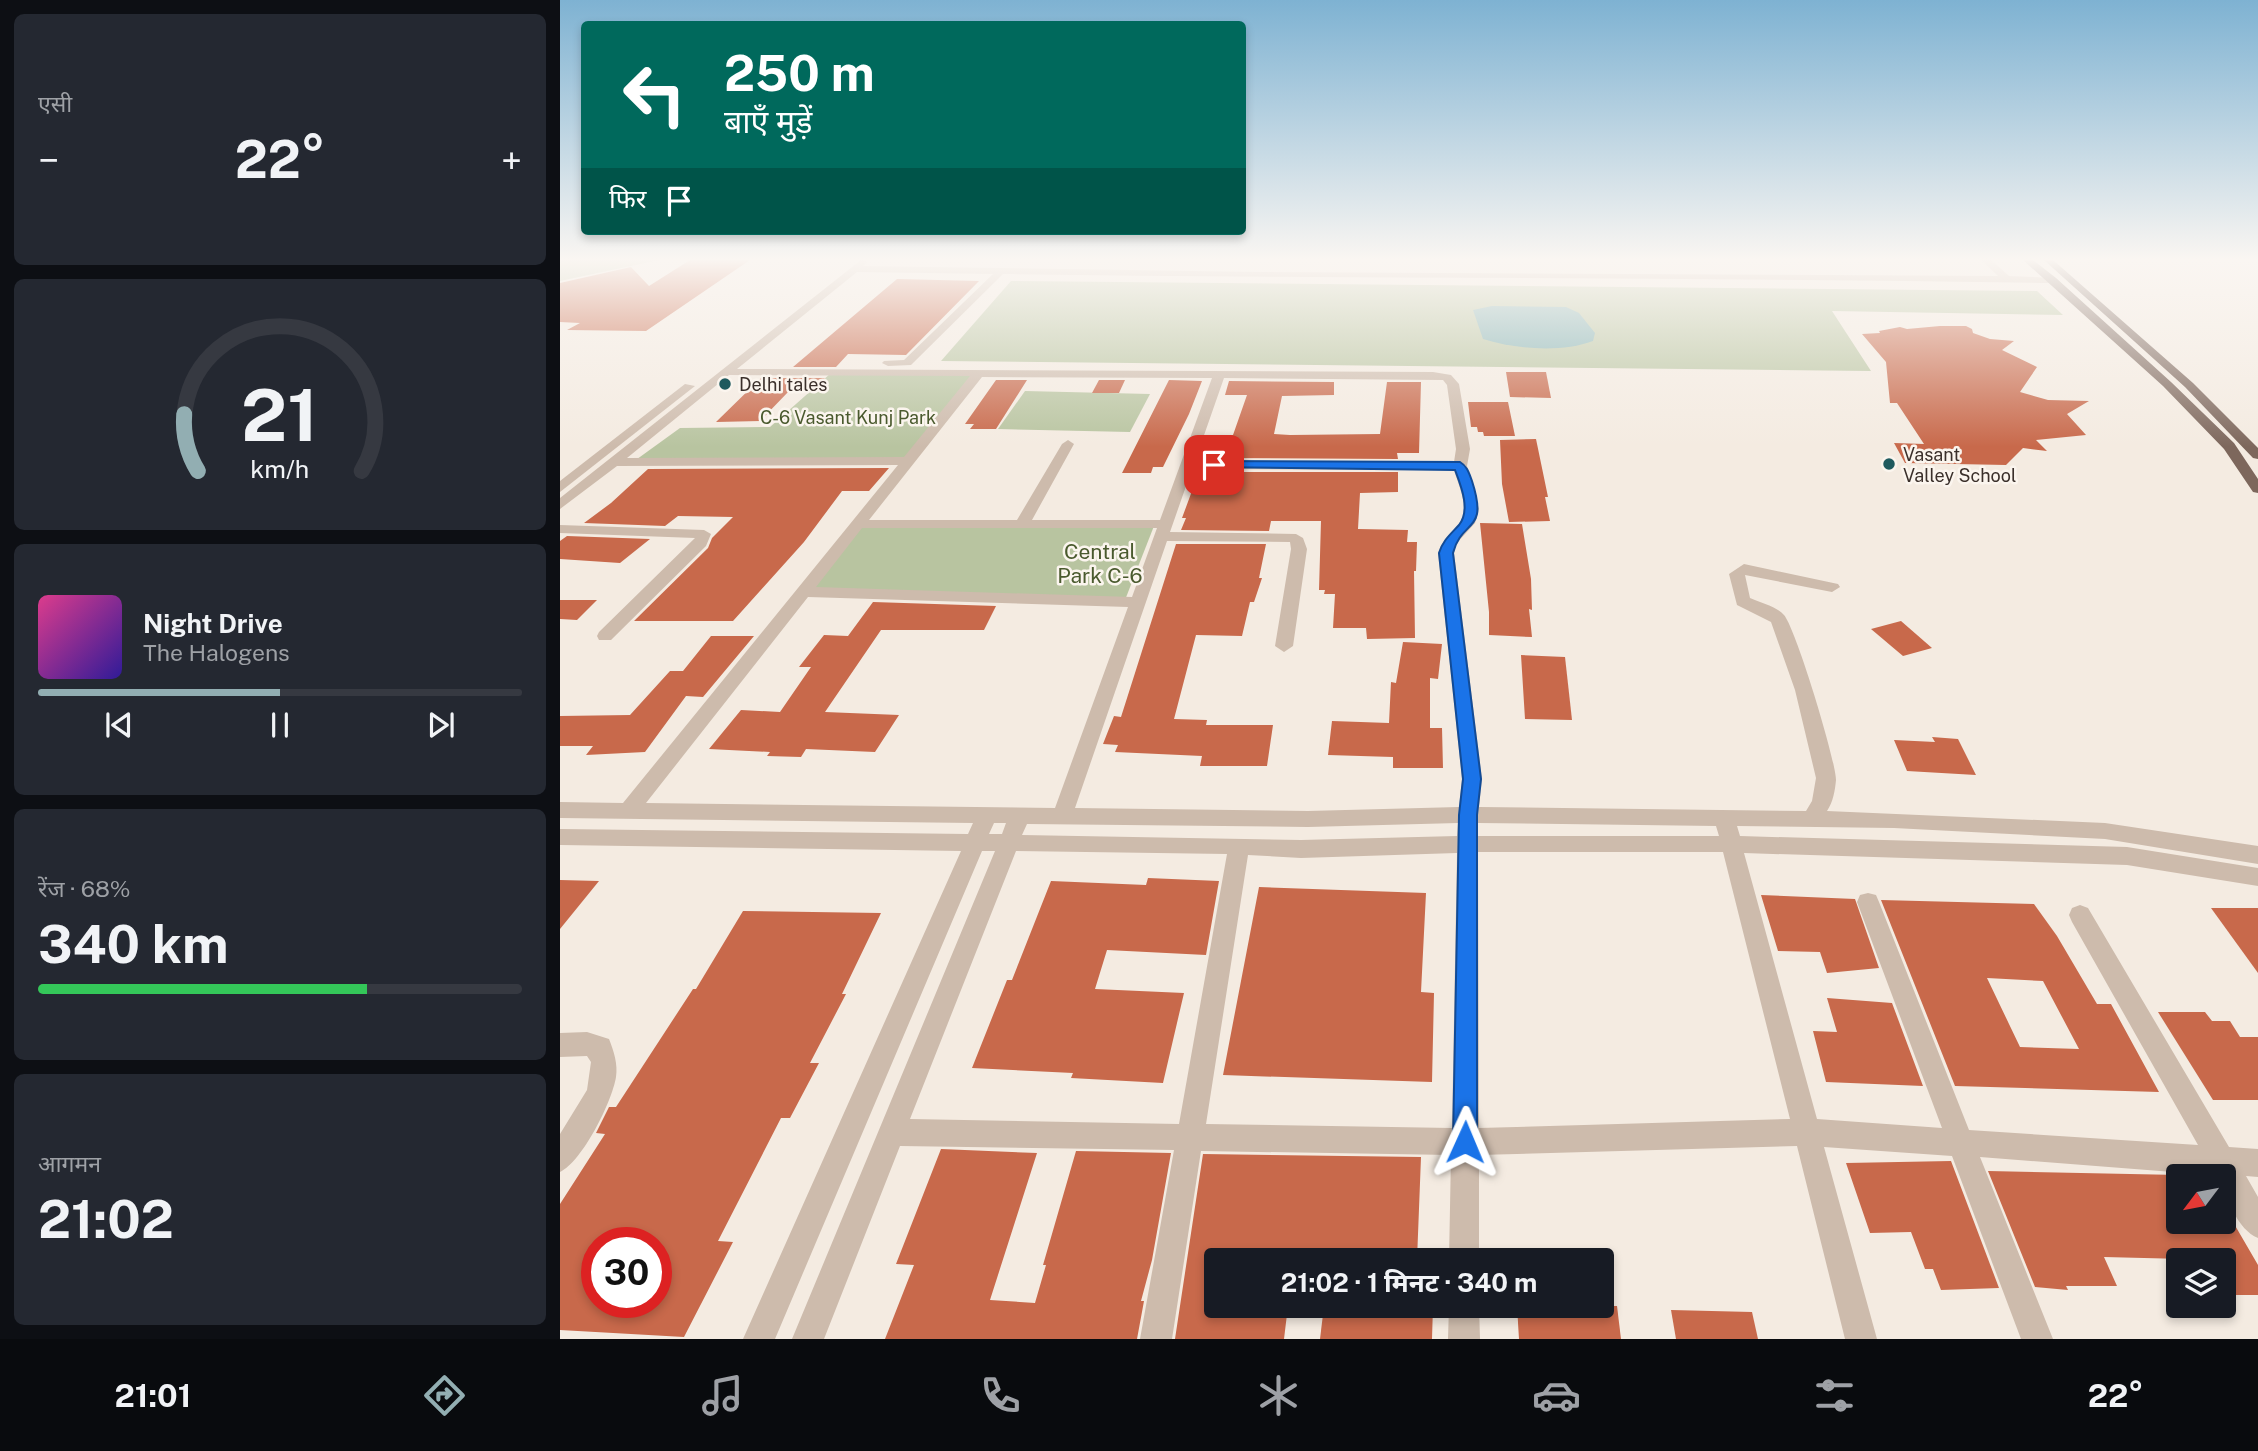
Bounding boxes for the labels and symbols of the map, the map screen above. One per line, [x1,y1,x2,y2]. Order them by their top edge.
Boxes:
place label: Delhi tales [739,374,827,395]
marker: Delhi tales [717,376,733,392]
park label: C-6 Vasant Kunj Park [760,407,936,428]
pin [1184,435,1244,495]
place label: Vasant Valley School [1903,444,2016,486]
marker: Vasant Valley School [1881,456,1897,472]
park label: Central Park C-6 [1057,539,1143,588]
position arrow [1428,1105,1502,1179]
north arrow [2166,1164,2236,1234]
speed limit sign: 30 [581,1227,672,1318]

